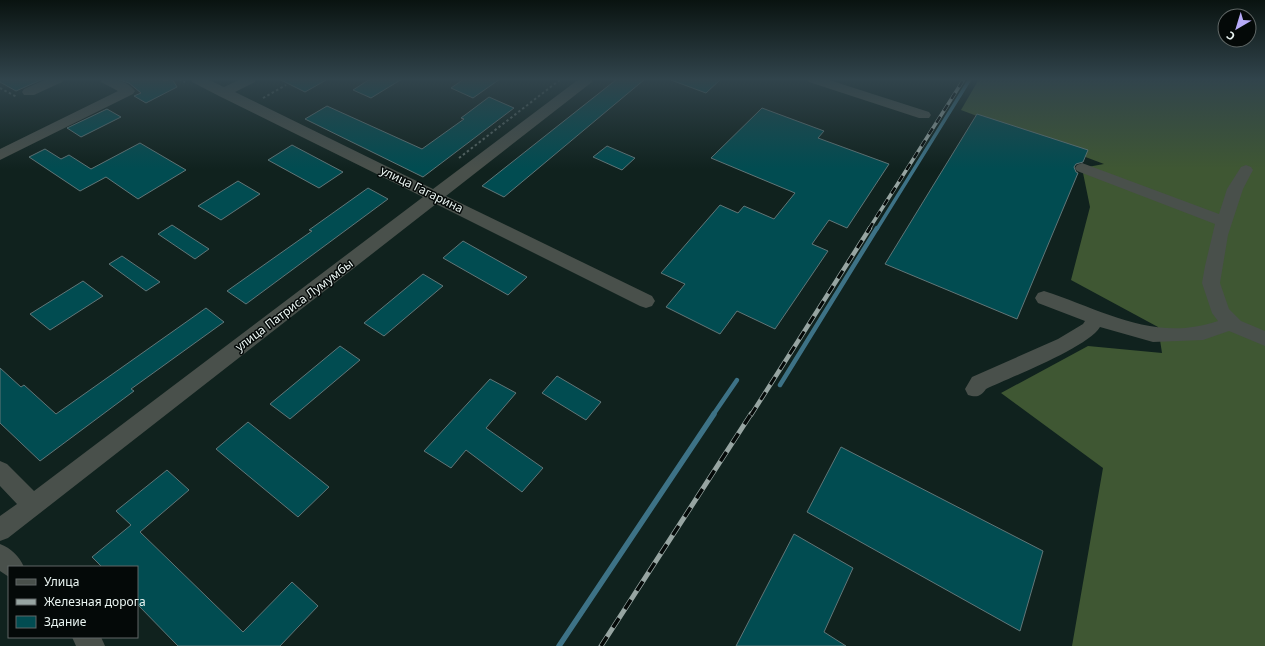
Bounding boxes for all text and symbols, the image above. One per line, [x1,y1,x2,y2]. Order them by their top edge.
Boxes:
north arrow [1217,8,1257,48]
text: С [1223,28,1238,44]
street label: улица Гагарина [378,162,466,216]
street label: улица Патриса Лумумбы [231,255,357,355]
legend [8,566,138,638]
text: Улица [44,573,79,590]
text: Железная дорога [44,593,146,610]
text: Здание [44,613,87,630]

